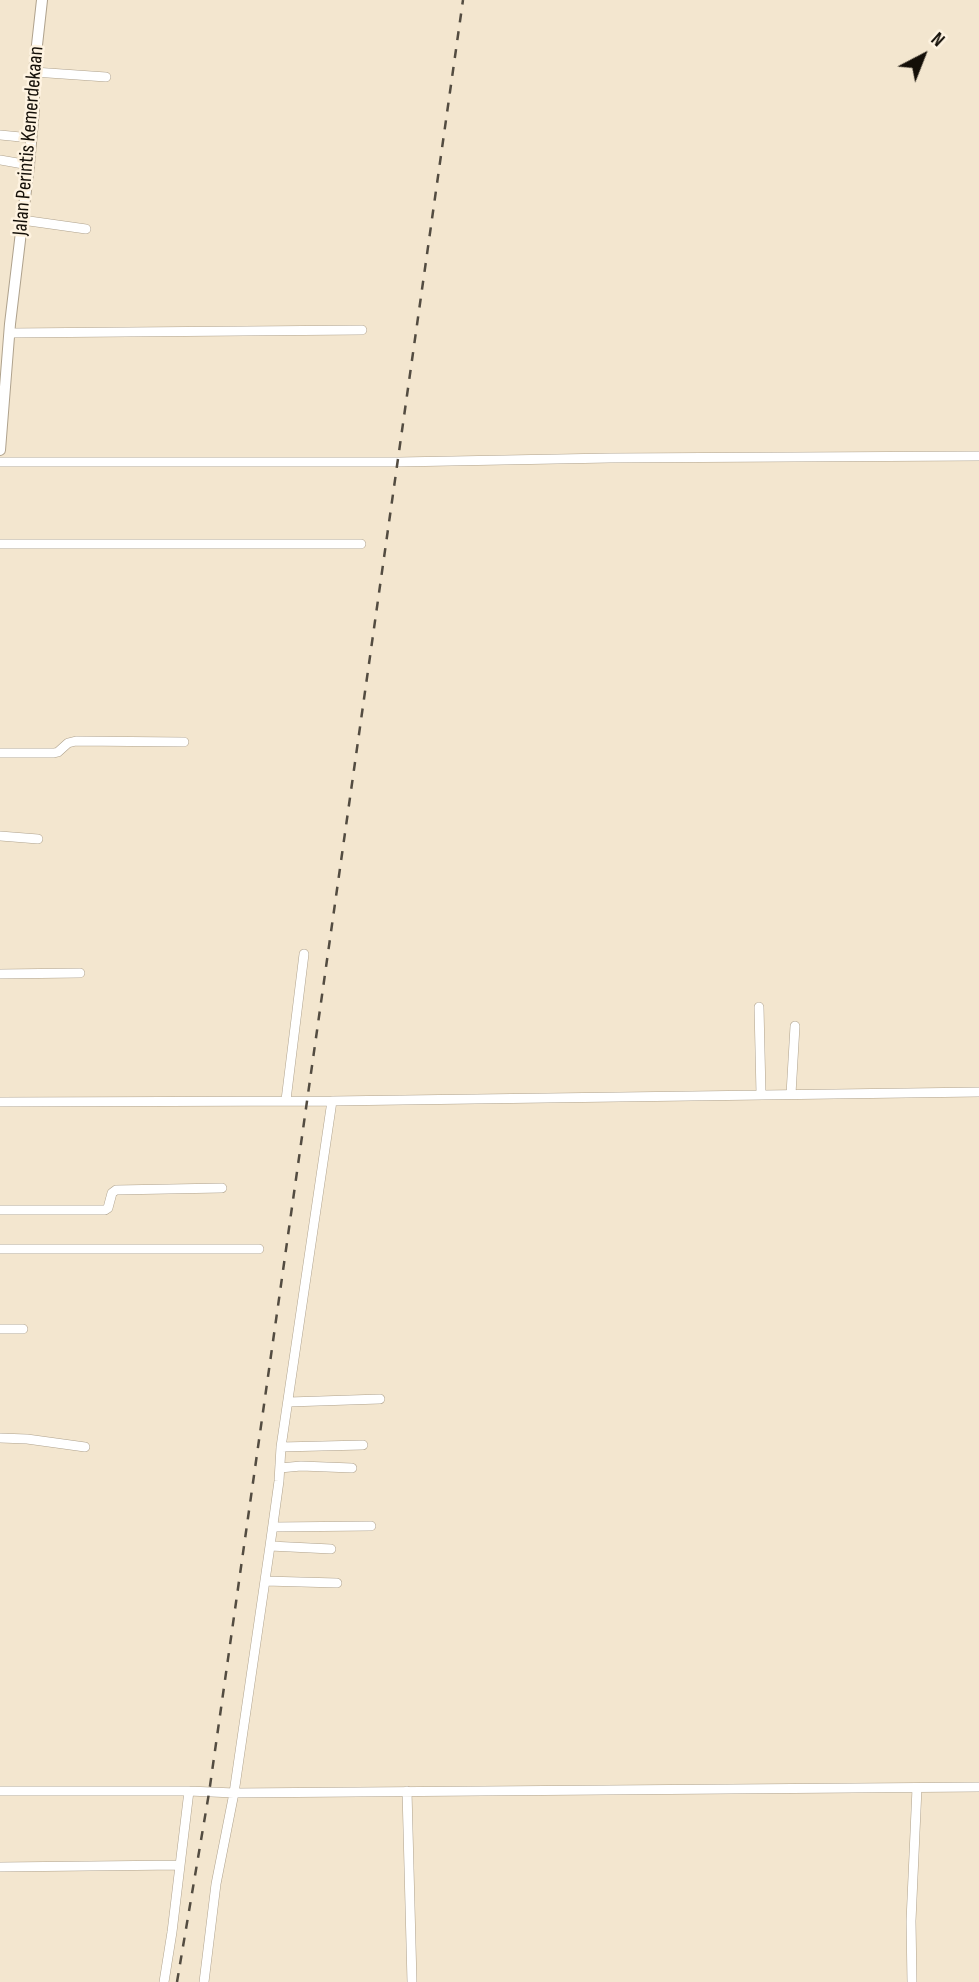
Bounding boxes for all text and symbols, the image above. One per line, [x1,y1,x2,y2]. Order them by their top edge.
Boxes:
north arrow [888,21,958,91]
text: N [926,28,949,52]
street label: Jalan Perintis Kemerdekaan [8,45,50,237]

